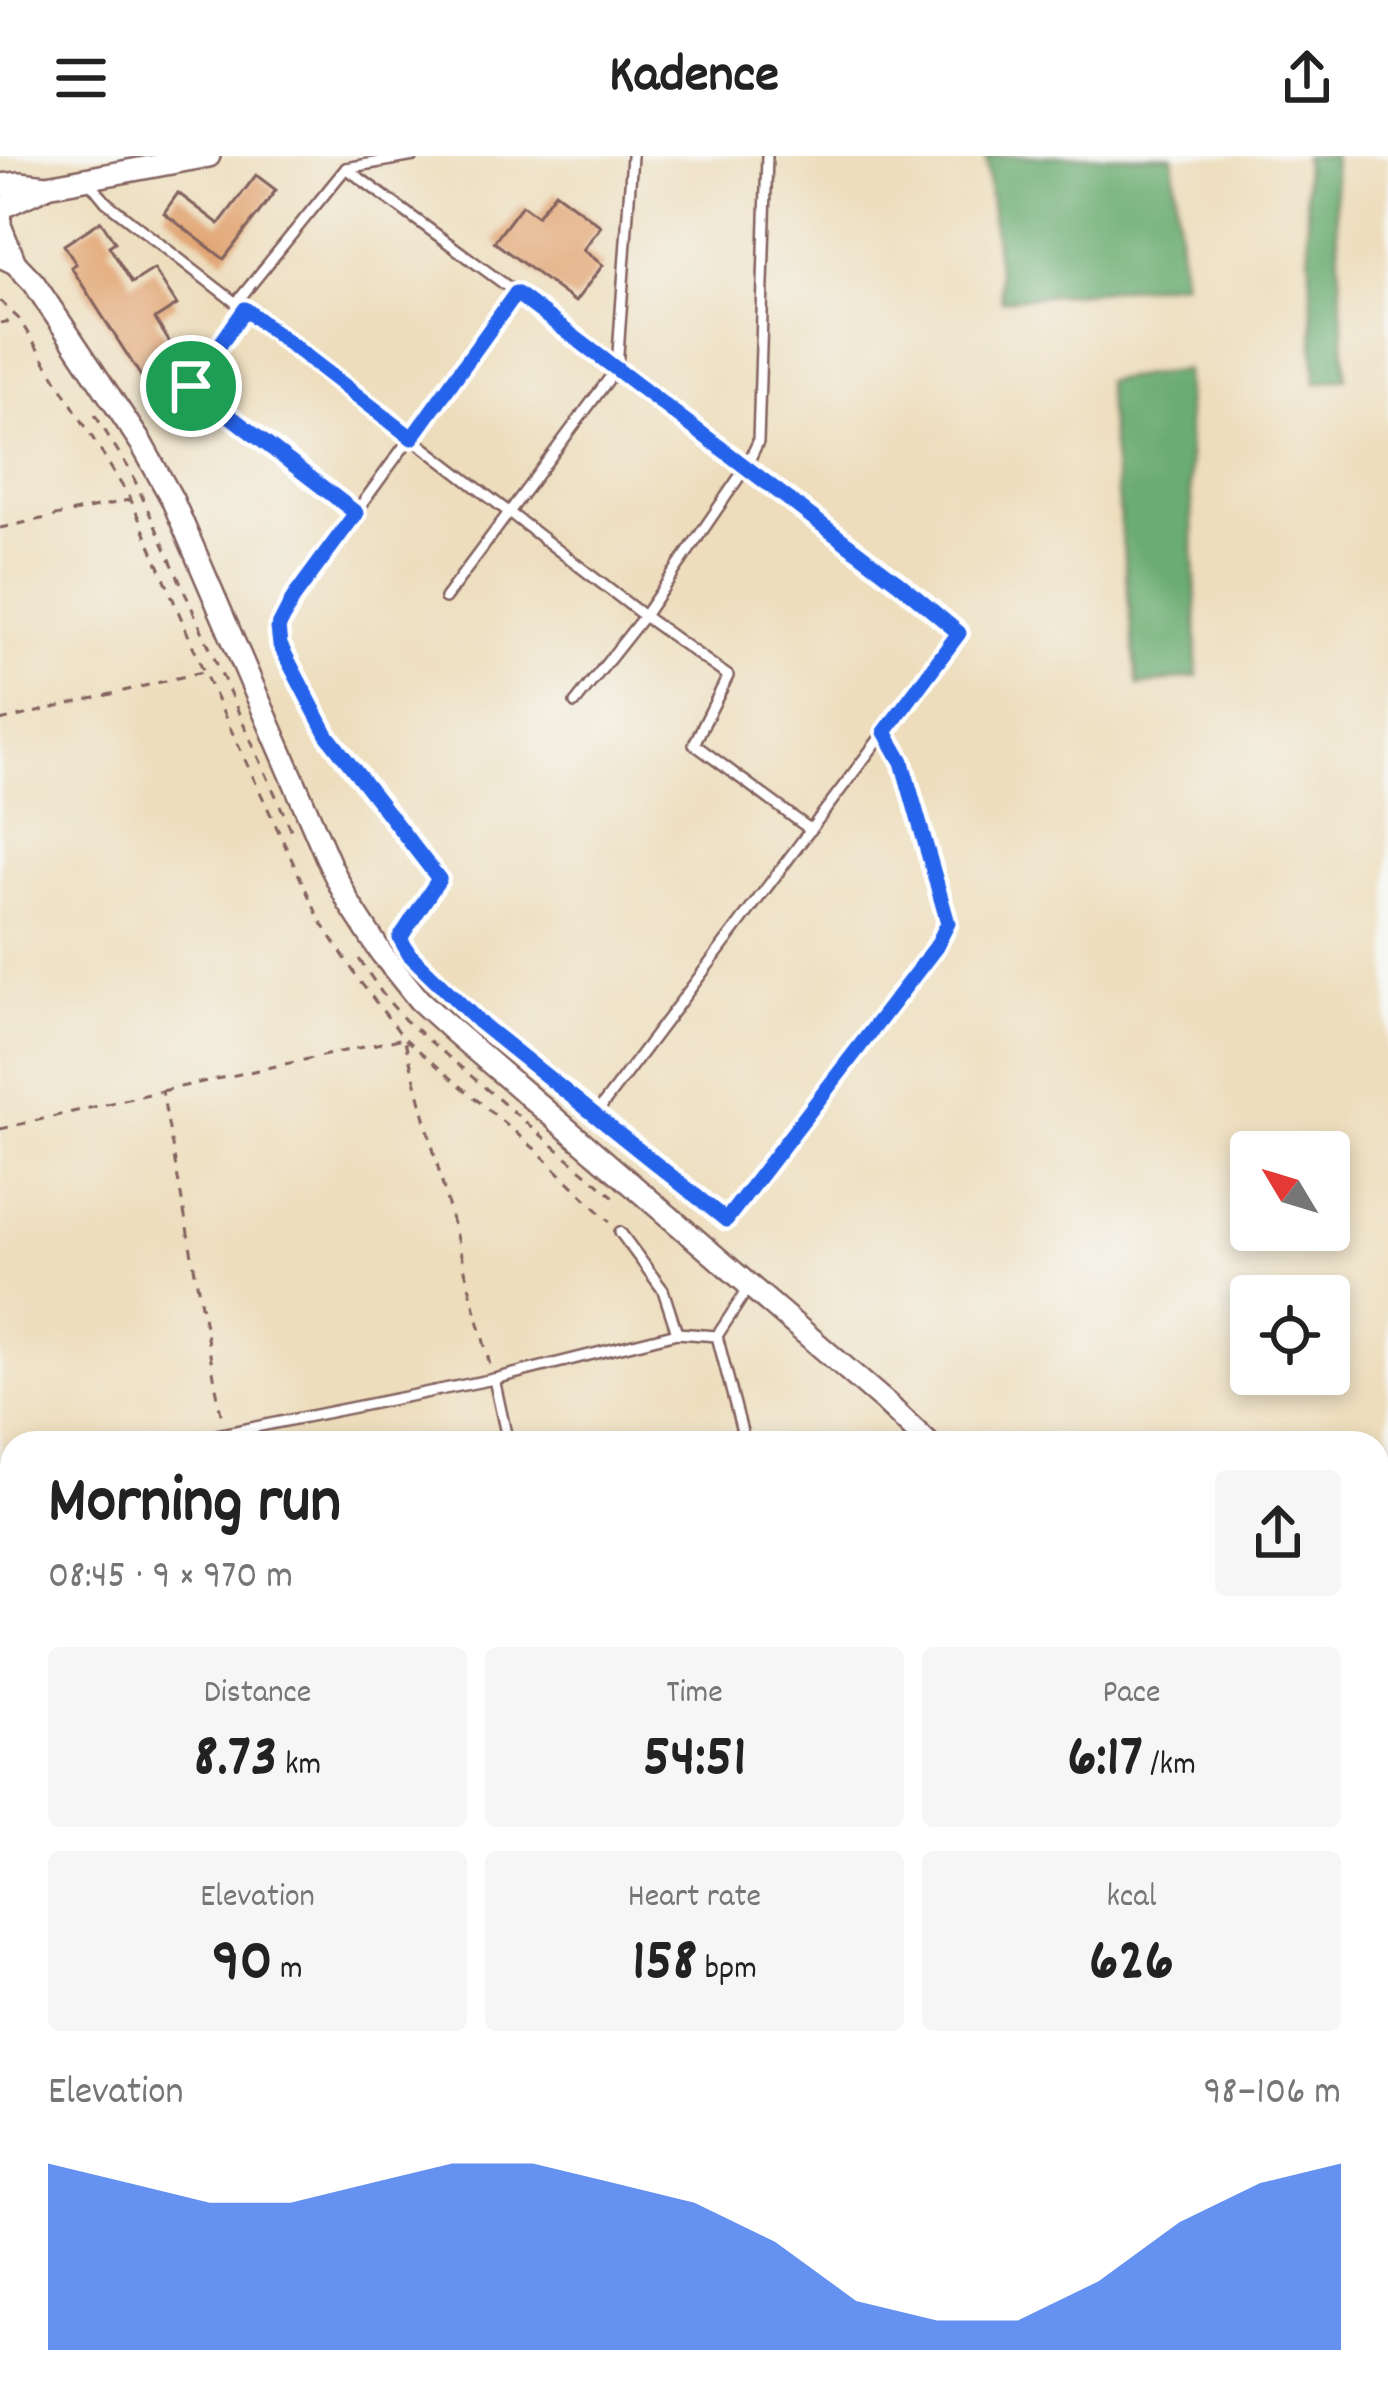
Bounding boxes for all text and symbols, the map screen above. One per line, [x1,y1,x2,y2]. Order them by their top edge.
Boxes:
text: Kadence [609,40,779,117]
icon: menu [48,45,114,111]
icon: share [1274,45,1340,111]
pin [140,335,242,437]
icon: arrive [158,353,224,419]
north arrow [1230,1131,1350,1251]
map controls [1230,1131,1350,1395]
button: locate [1230,1275,1350,1395]
text: Morning run [48,1459,341,1553]
button: share [1215,1470,1341,1596]
text: 08:45 · 9 × 970 m [48,1551,293,1606]
text: Distance [204,1671,311,1718]
text: Time [666,1671,723,1718]
text: Pace [1102,1671,1161,1718]
text: 8.73 [194,1718,277,1804]
text: 54:51 [643,1718,746,1804]
text: 6:17 [1067,1718,1143,1804]
text: km [277,1743,321,1790]
text: /km [1143,1743,1196,1790]
text: Elevation [200,1875,315,1922]
text: Heart rate [628,1875,761,1922]
text: kcal [1106,1875,1157,1922]
text: 90 [212,1922,272,2008]
text: 158 [632,1922,697,2008]
text: 626 [1089,1922,1174,2008]
text: m [272,1947,303,1994]
text: bpm [697,1947,757,1994]
text: Elevation [48,2067,184,2122]
text: 98–106 m [1204,2067,1341,2122]

